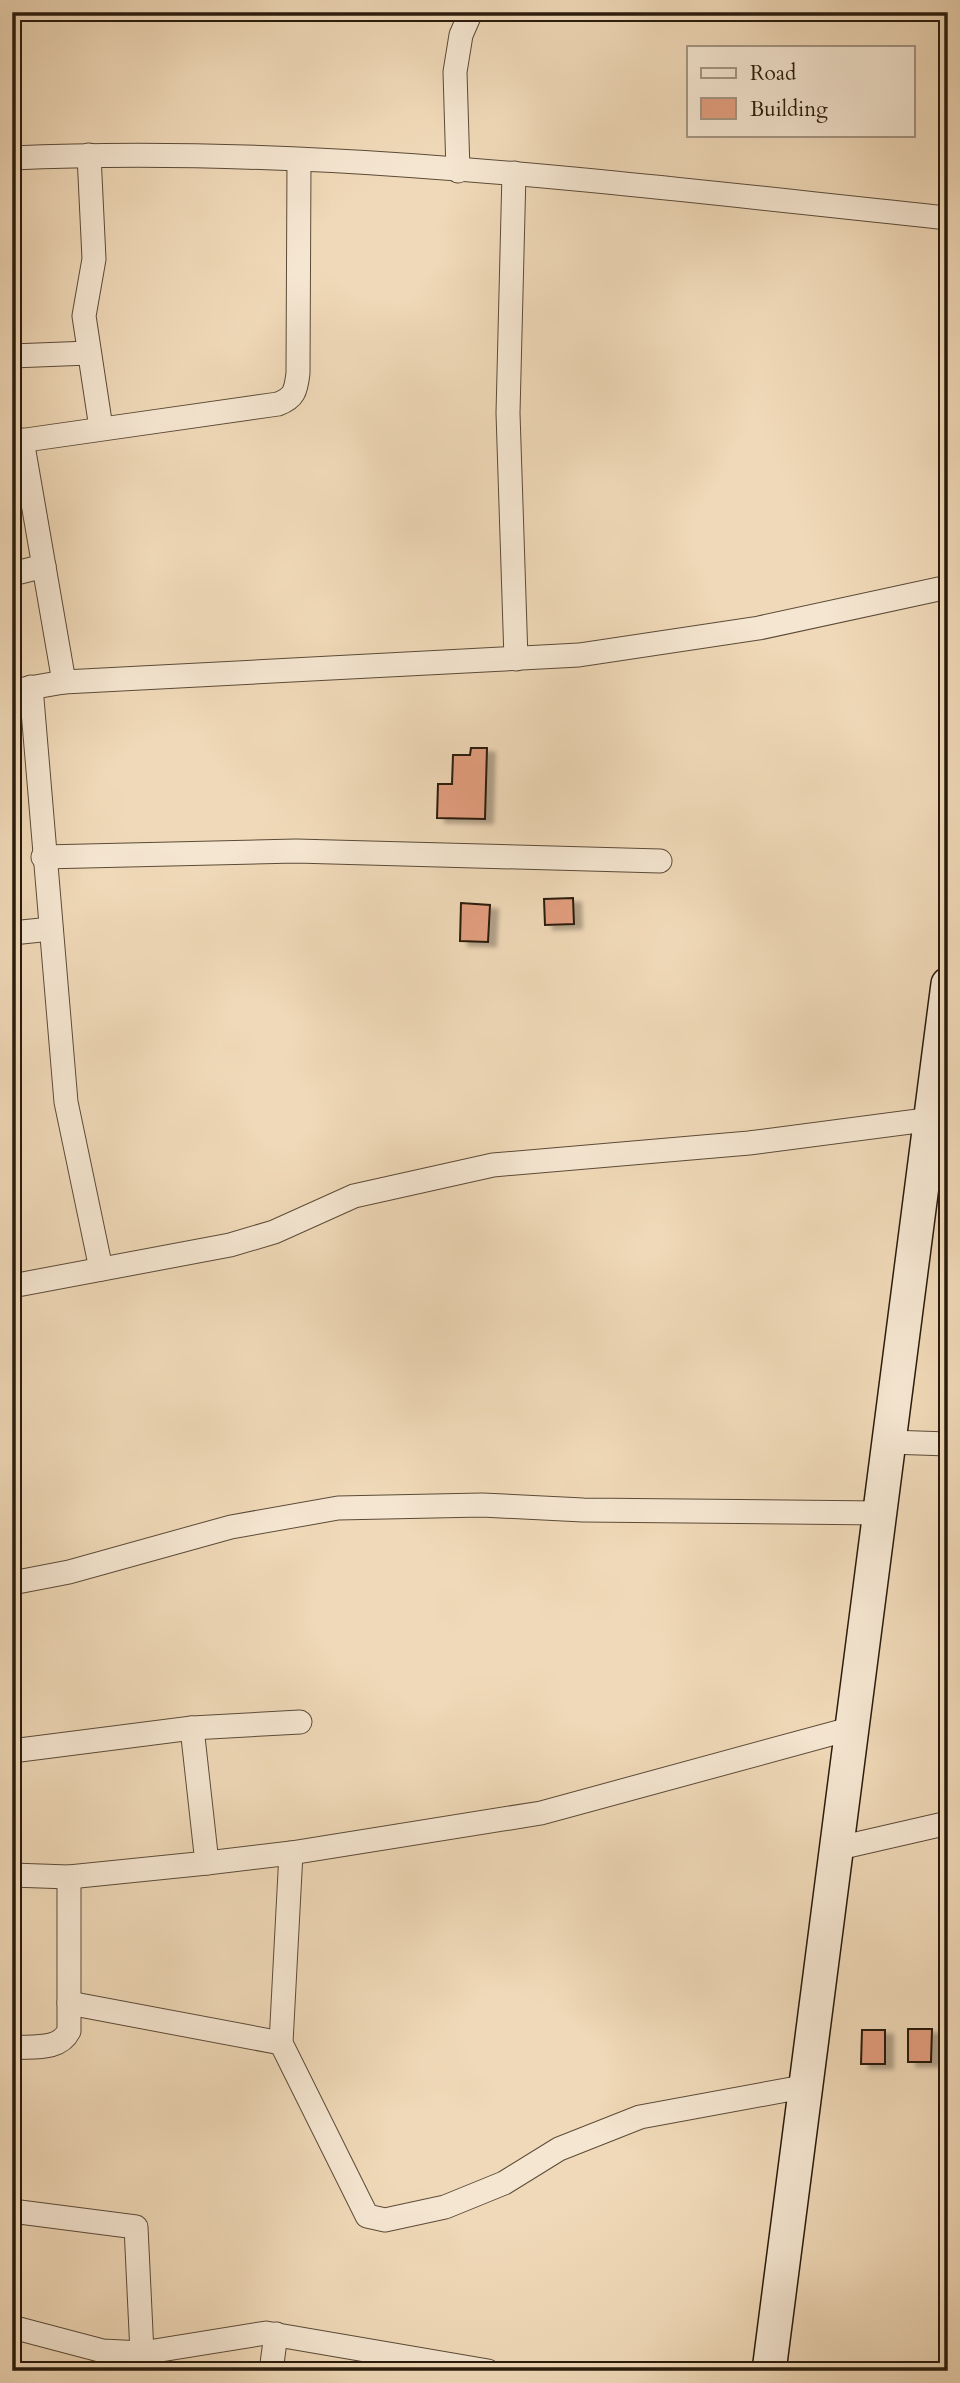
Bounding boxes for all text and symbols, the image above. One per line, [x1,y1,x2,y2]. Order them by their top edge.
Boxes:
legend [687,46,914,136]
text: Road [750,59,796,88]
text: Building [750,95,828,124]

